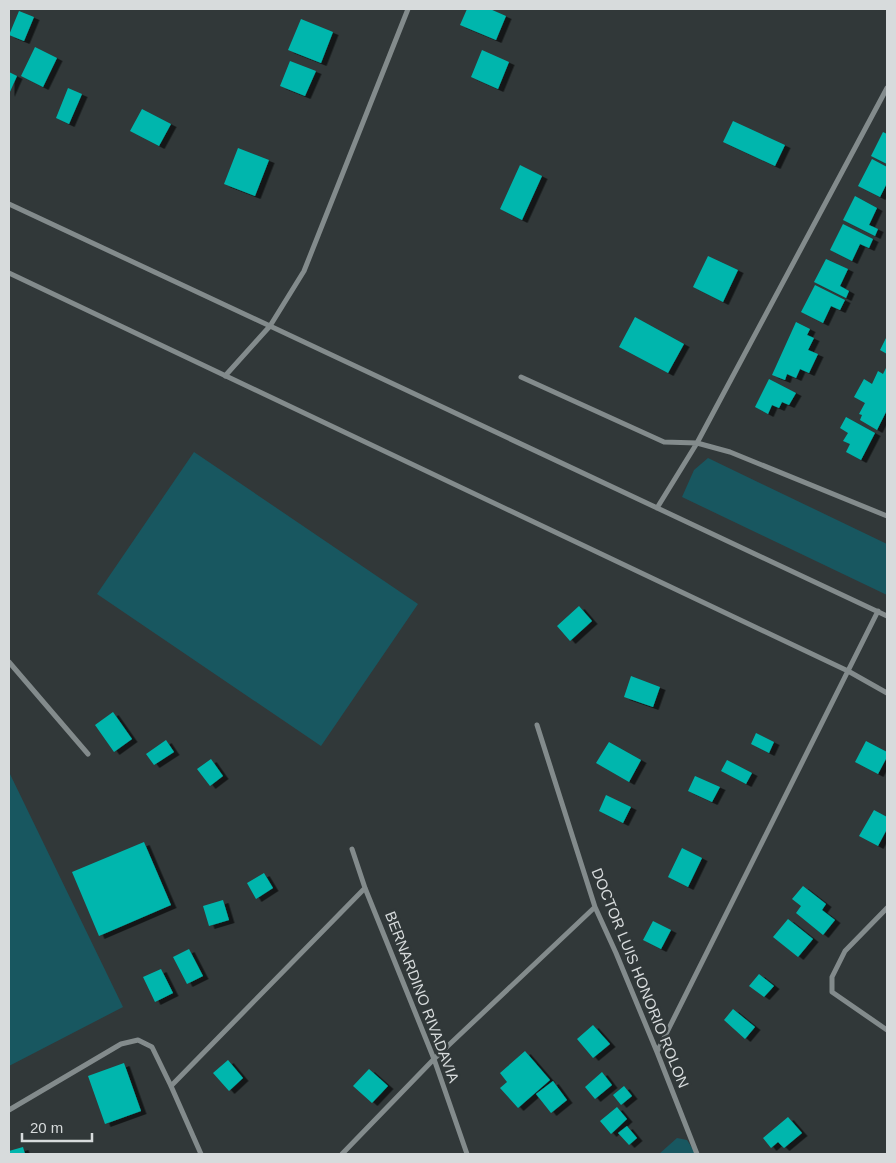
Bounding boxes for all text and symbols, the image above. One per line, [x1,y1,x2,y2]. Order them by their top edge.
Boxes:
street label: DOCTOR LUIS HONORIO ROLON [588,865,692,1090]
street label: BERNARDINO RIVADAVIA [382,909,463,1085]
scale bar [22,1110,92,1142]
text: 20 m [30,1119,63,1136]

